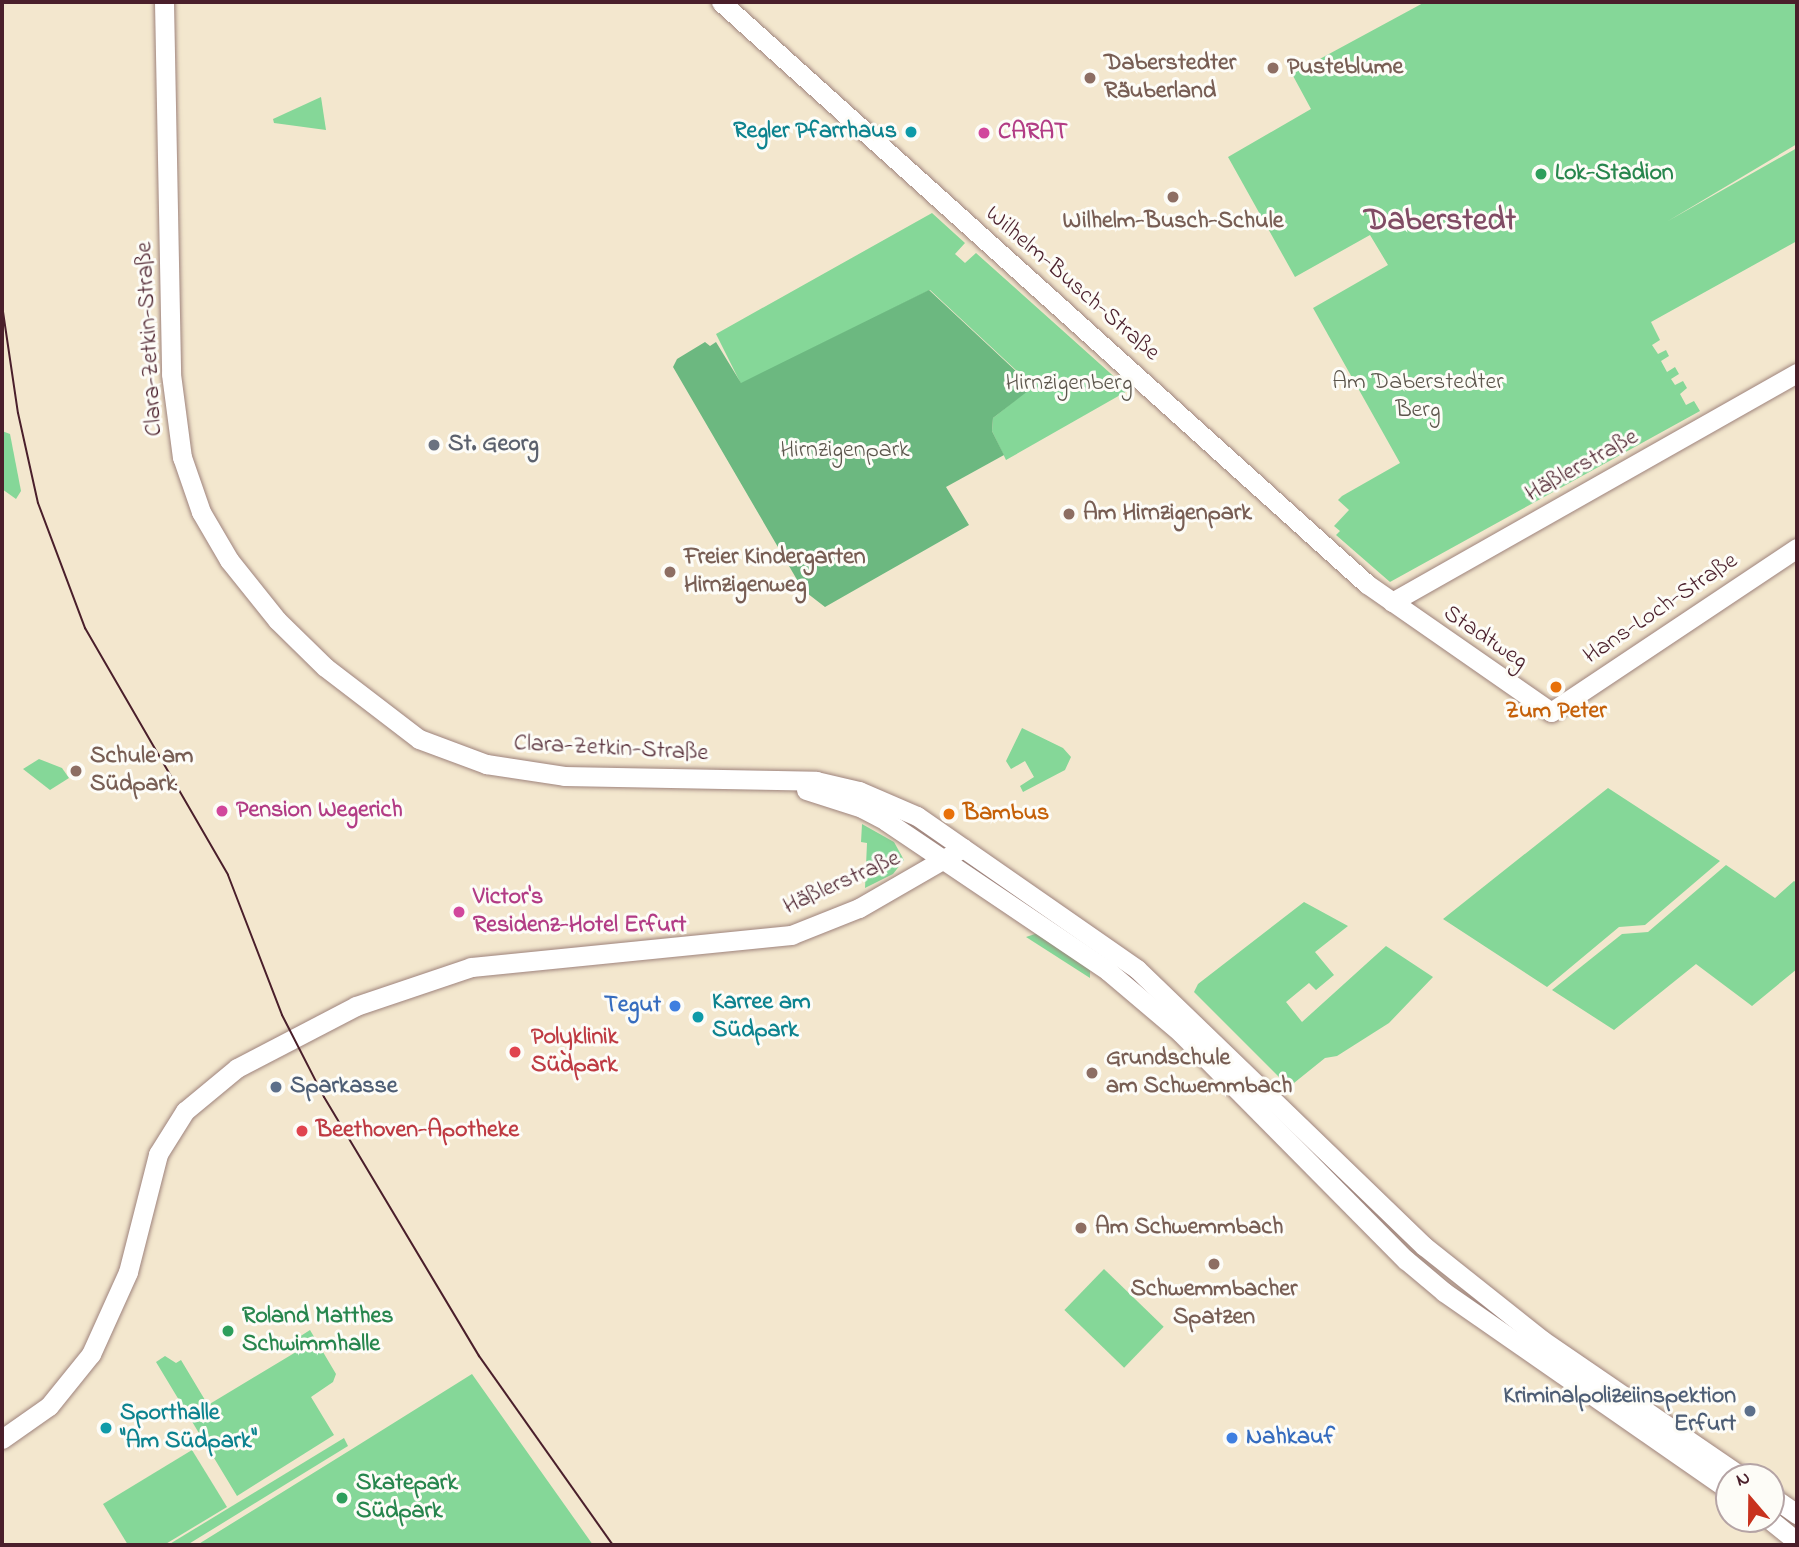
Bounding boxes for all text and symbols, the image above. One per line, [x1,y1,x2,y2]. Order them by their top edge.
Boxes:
place label: Daberstedter Räuberland [1104,50,1236,106]
place label: Pusteblume [1287,54,1403,82]
marker: Pusteblume [1265,60,1281,76]
marker: Daberstedter Räuberland [1082,70,1098,86]
place label: Regler Pfarrhaus [733,118,897,146]
place label: CARAT [998,119,1068,147]
marker: Regler Pfarrhaus [903,124,919,140]
marker: CARAT [976,125,992,141]
place label: Lok-Stadion [1555,160,1674,188]
marker: Lok-Stadion [1533,166,1549,182]
marker: Wilhelm-Busch-Schule [1165,189,1181,205]
street label: Wilhelm-Busch-Straße [979,200,1165,368]
district label: Daberstedt [1364,203,1516,241]
place label: Wilhelm-Busch-Schule [1063,208,1283,236]
street label: Clara-Zetkin-Straße [131,241,169,437]
park label: Am Daberstedter Berg [1332,369,1504,425]
park label: Hirnzigenberg [1006,370,1132,398]
street label: Häßlerstraße [1520,423,1644,509]
place label: St. Georg [448,431,539,459]
marker: St. Georg [426,437,442,453]
park label: Hirnzigenpark [780,437,910,465]
place label: Am Hirnzigenpark [1083,500,1252,528]
marker: Am Hirnzigenpark [1061,506,1077,522]
place label: Freier Kindergarten Hirnzigenweg [684,544,866,600]
street label: Hans-Loch-Straße [1579,547,1743,671]
marker: Freier Kindergarten Hirnzigenweg [662,564,678,580]
street label: Stadtweg [1437,599,1533,677]
marker: Zum Peter [1548,679,1564,695]
place label: Zum Peter [1505,698,1607,726]
street label: Clara-Zetkin-Straße [513,730,709,768]
place label: Schule am Südpark [90,743,193,799]
marker: Schule am Südpark [68,763,84,779]
place label: Pension Wegerich [236,797,403,825]
place label: Bambus [963,800,1049,828]
marker: Pension Wegerich [214,803,230,819]
marker: Bambus [941,806,957,822]
street label: Häßlerstraße [779,844,905,922]
place label: Victor's Residenz-Hotel Erfurt [473,884,686,940]
marker: Victor's Residenz-Hotel Erfurt [451,904,467,920]
place label: Karree am Südpark [712,989,811,1045]
place label: Tegut [604,992,661,1020]
marker: Tegut [667,998,683,1014]
marker: Karree am Südpark [690,1009,706,1025]
place label: Polyklinik Südpark [531,1024,618,1080]
marker: Polyklinik Südpark [505,1042,525,1062]
place label: Grundschule am Schwemmbach [1106,1045,1292,1101]
marker: Grundschule am Schwemmbach [1084,1065,1100,1081]
place label: Sparkasse [290,1073,398,1101]
marker: Sparkasse [268,1079,284,1095]
place label: Beethoven-Apotheke [316,1117,519,1145]
marker: Beethoven-Apotheke [294,1123,310,1139]
place label: Am Schwemmbach [1095,1214,1283,1242]
marker: Am Schwemmbach [1073,1220,1089,1236]
marker: Schwemmbacher Spatzen [1206,1256,1222,1272]
place label: Schwemmbacher Spatzen [1130,1276,1298,1332]
place label: Roland Matthes Schwimmhalle [242,1303,393,1359]
marker: Roland Matthes Schwimmhalle [220,1323,236,1339]
place label: Kriminalpolizeiinspektion Erfurt [1503,1383,1736,1439]
place label: Sporthalle "Am Südpark" [120,1400,257,1456]
marker: Kriminalpolizeiinspektion Erfurt [1742,1403,1758,1419]
marker: Sporthalle "Am Südpark" [98,1420,114,1436]
place label: Nahkauf [1246,1424,1335,1452]
marker: Nahkauf [1224,1430,1240,1446]
north arrow [1715,1463,1785,1533]
text: N [1733,1465,1754,1495]
place label: Skatepark Südpark [356,1470,458,1526]
marker: Skatepark Südpark [334,1490,350,1506]

